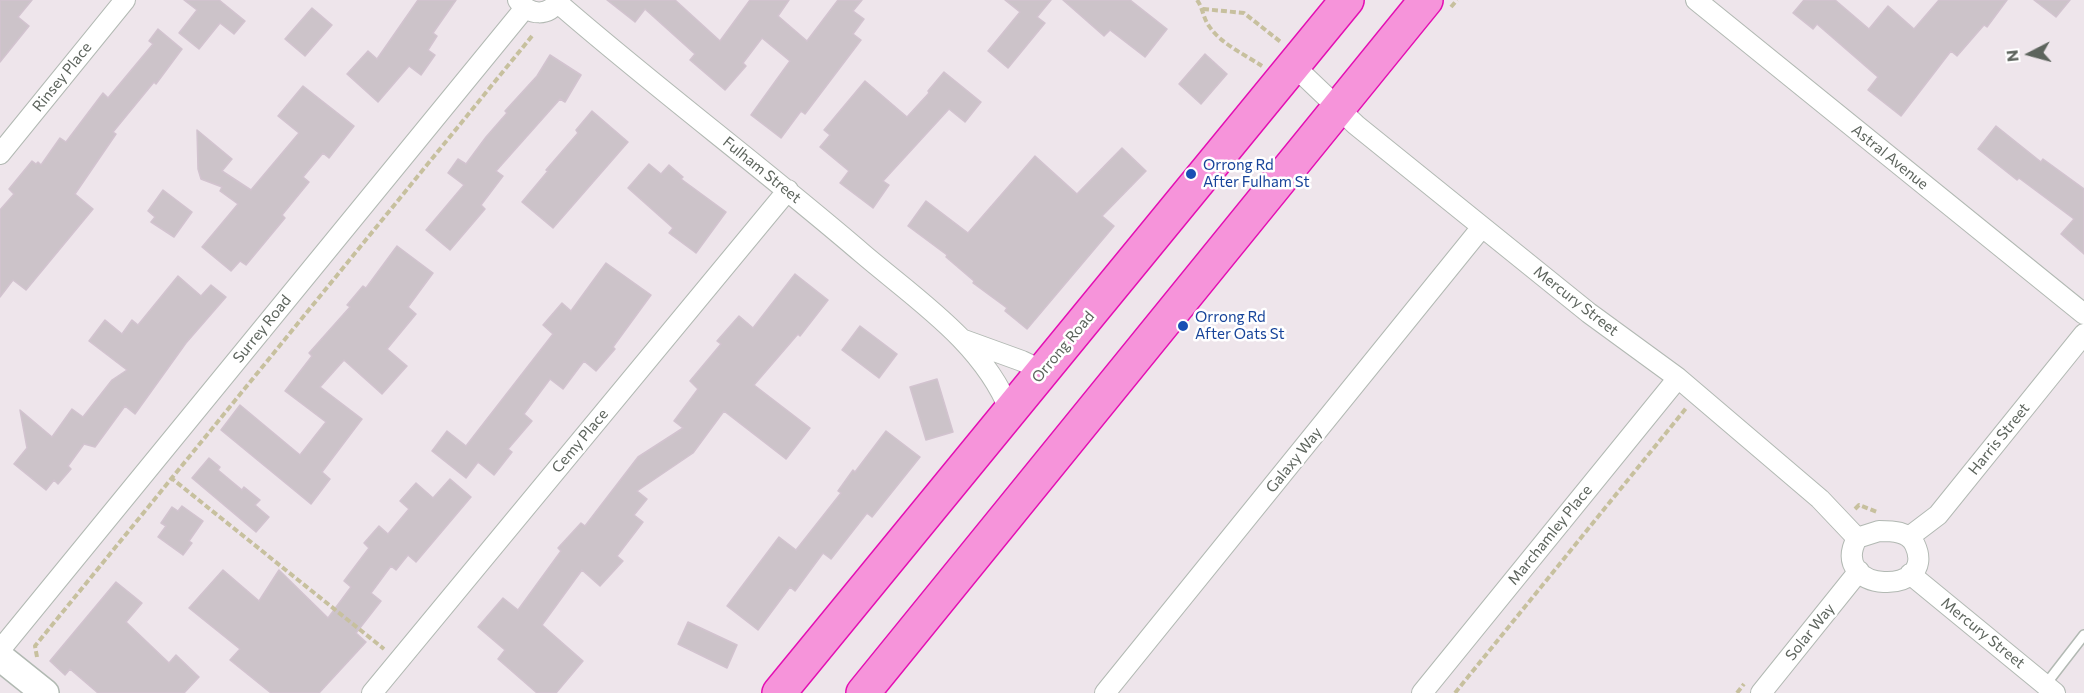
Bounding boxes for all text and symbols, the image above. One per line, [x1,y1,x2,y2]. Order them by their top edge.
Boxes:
north arrow [2000,24,2060,84]
street label: Rinsey Place [29,39,95,115]
text: N [2002,49,2022,63]
street label: Astral Avenue [1848,121,1932,193]
street label: Fulham Street [719,133,805,207]
place label: Orrong Rd After Fulham St [1203,156,1310,191]
marker: Orrong Rd After Fulham St [1184,167,1198,181]
street label: Mercury Street [1530,262,1622,340]
street label: Surrey Road [229,291,295,367]
street label: Orrong Road [1028,308,1098,386]
place label: Orrong Rd After Oats St [1195,308,1285,343]
marker: Orrong Rd After Oats St [1176,319,1190,333]
street label: Harris Street [1965,400,2033,478]
street label: Cemy Place [548,405,612,477]
street label: Galaxy Way [1262,424,1326,496]
street label: Marchamley Place [1504,481,1596,589]
street label: Mercury Street [1937,594,2029,672]
street label: Solar Way [1782,600,1838,664]

